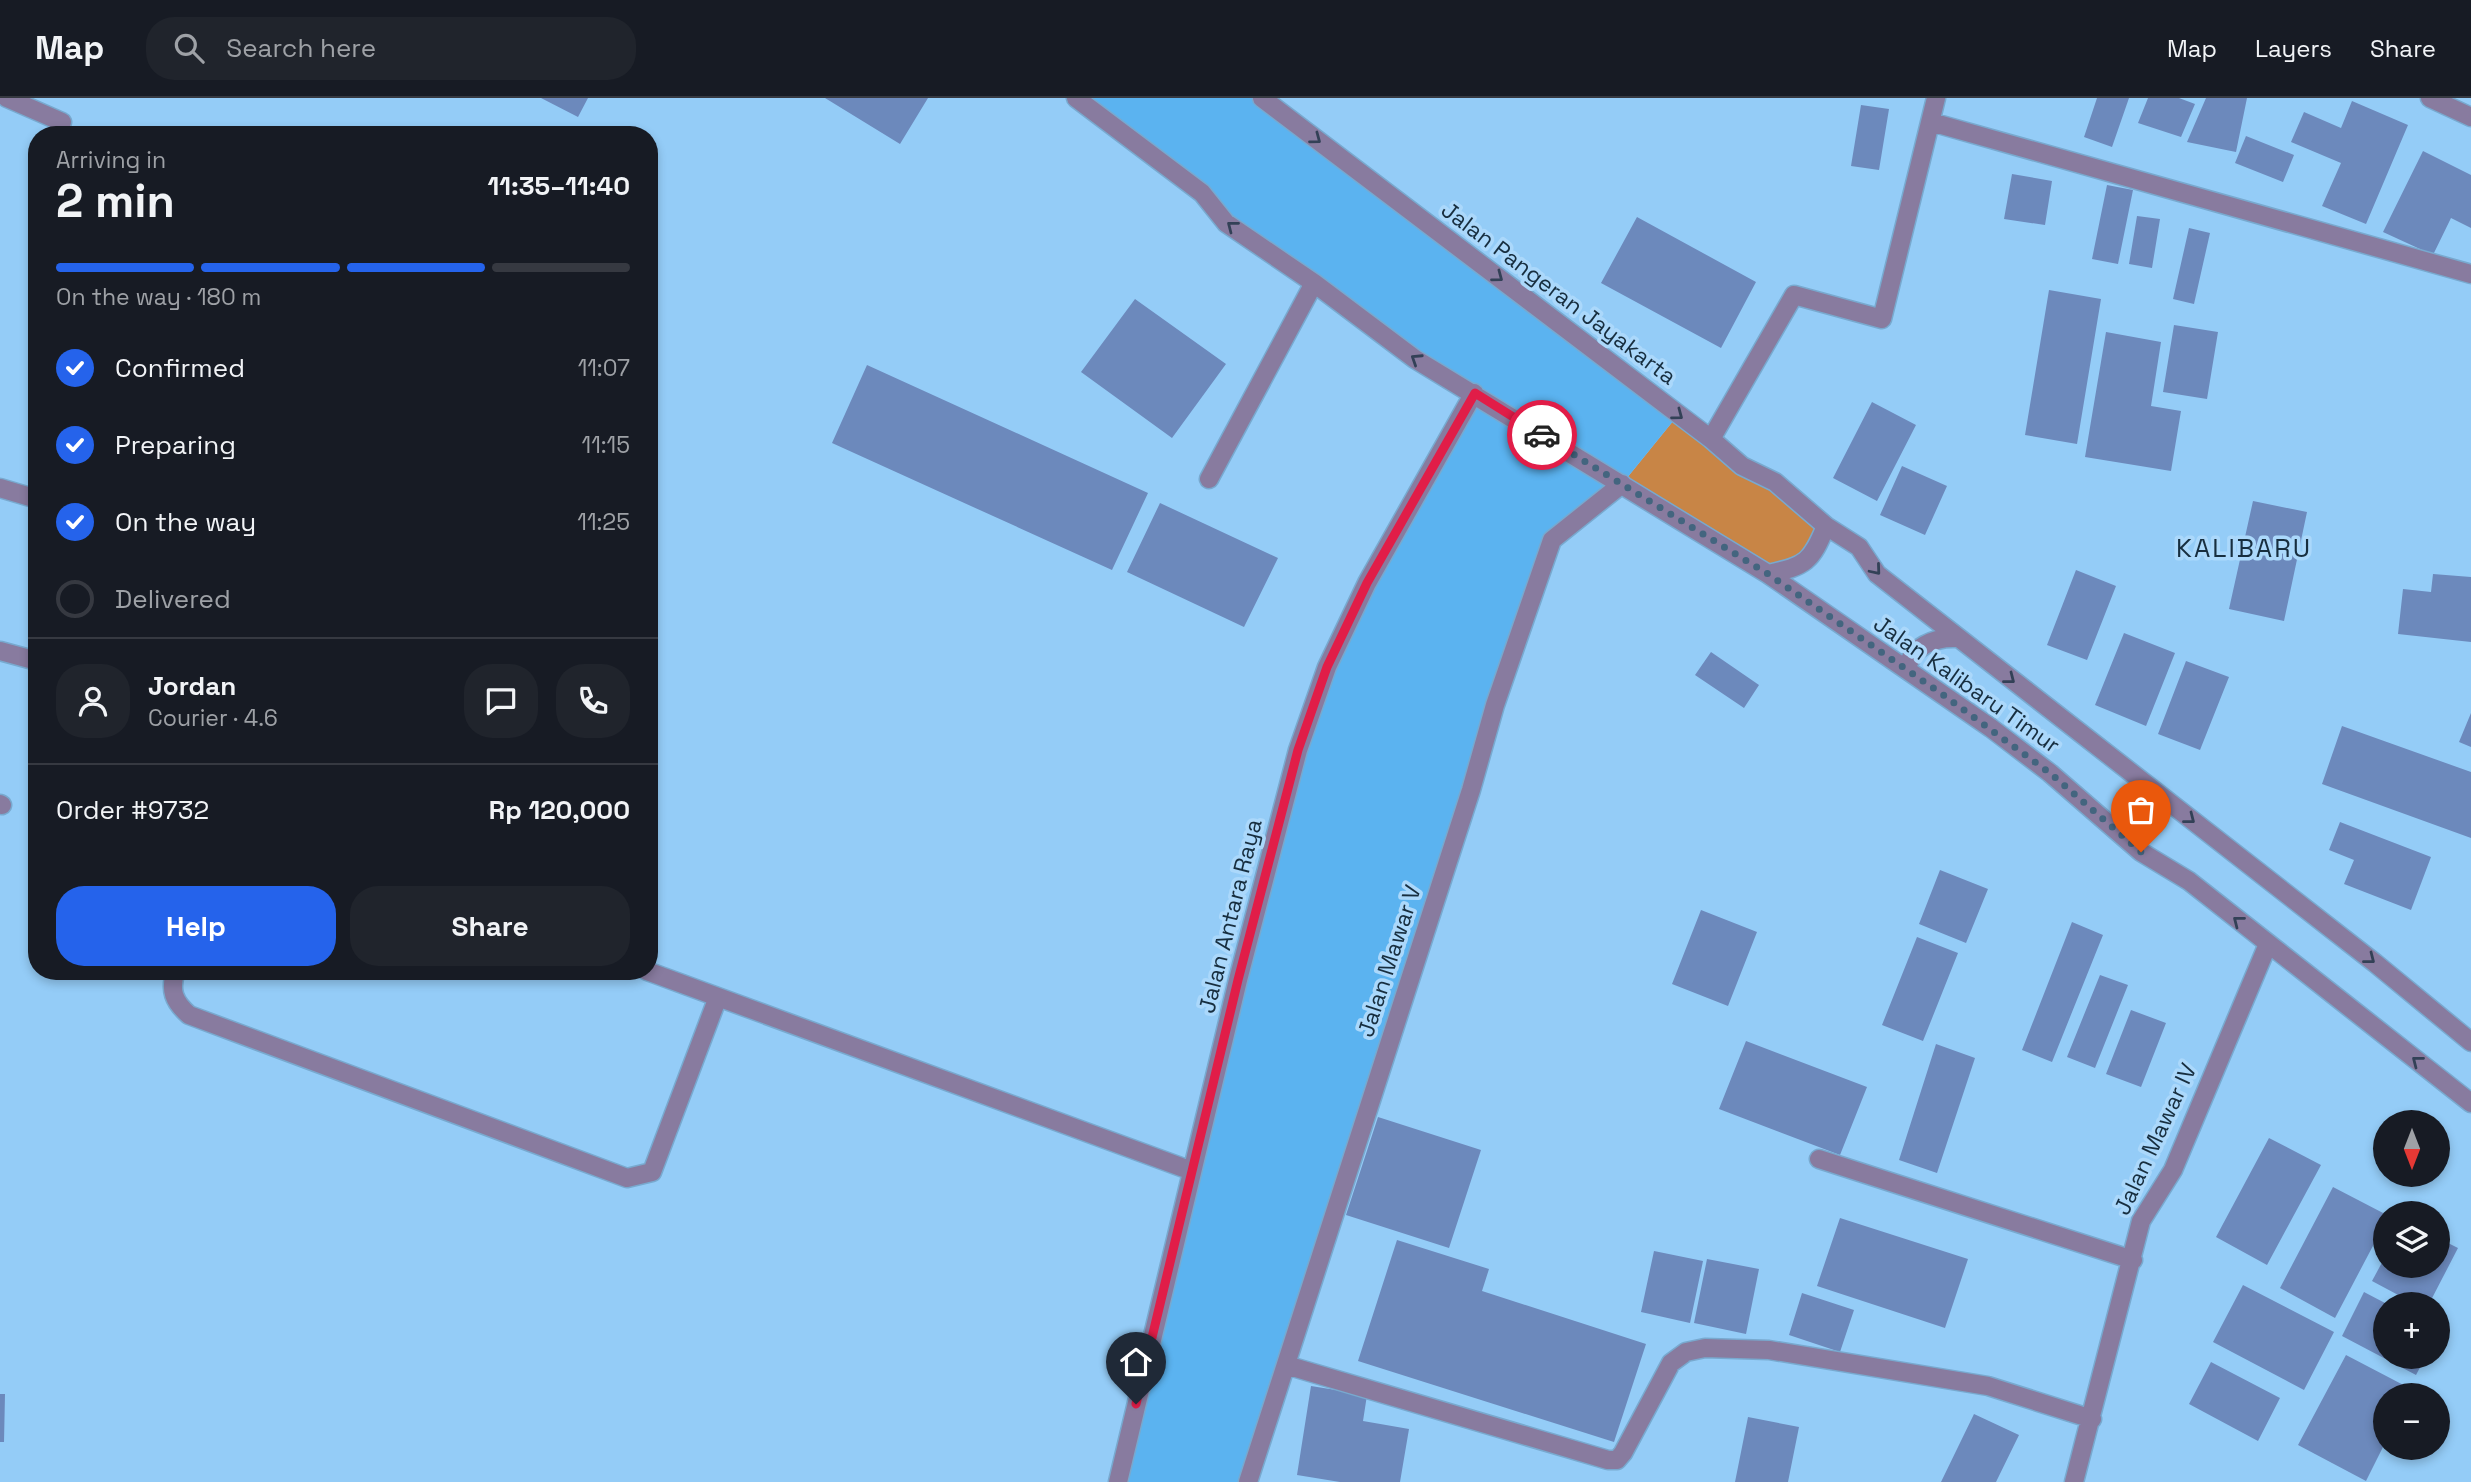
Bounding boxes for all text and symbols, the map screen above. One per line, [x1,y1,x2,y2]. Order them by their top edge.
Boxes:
search box [146,17,636,80]
text: Map [35,27,104,69]
icon: search [170,29,208,67]
text: Search here [226,31,376,65]
text: Map [2167,33,2217,64]
text: Layers [2255,33,2332,64]
text: Share [2370,33,2436,64]
one-way arrow [1309,131,1321,144]
text: Arriving in [56,145,166,175]
text: 11:35–11:40 [488,169,630,203]
text: 2 min [56,172,175,230]
street label: Jalan Pangeran Jayakarta [1435,195,1683,391]
one-way arrow [1227,221,1239,234]
one-way arrow [1490,268,1503,281]
text: On the way · 180 m [56,282,261,312]
icon: check [56,349,94,387]
text: Confirmed [115,351,245,385]
text: 11:07 [578,353,630,383]
one-way arrow [1410,354,1423,367]
courier [1507,400,1577,470]
one-way arrow [1670,407,1683,420]
icon: car [1523,416,1561,454]
icon: check [56,426,94,464]
text: Preparing [115,428,236,462]
text: 11:15 [582,430,630,460]
icon: check [56,503,94,541]
text: On the way [115,505,256,539]
text: 11:25 [577,507,630,537]
district label: KALIBARU [2176,531,2312,565]
one-way arrow [1868,562,1880,575]
text: Delivered [115,582,231,616]
street label: Jalan Kalibaru Timur [1868,608,2066,760]
button: person [56,664,130,738]
button: chat [464,664,538,738]
button: phone [556,664,630,738]
text: Jordan [148,669,236,703]
one-way arrow [2003,671,2015,684]
text: Courier · 4.6 [148,703,278,733]
pin [2111,780,2171,852]
icon: bag [2122,791,2160,829]
text: Order #9732 [56,793,209,827]
text: Rp 120,000 [489,793,630,827]
one-way arrow [2182,811,2195,824]
street label: Jalan Antara Raya [1191,816,1269,1016]
street label: Jalan Mawar V [1350,881,1428,1041]
button: Help [56,886,336,966]
button: Share [350,886,630,966]
one-way arrow [2234,916,2246,929]
one-way arrow [2362,950,2374,963]
one-way arrow [2413,1056,2425,1069]
street label: Jalan Mawar IV [2107,1058,2203,1220]
north arrow [2373,1110,2450,1186]
map controls [2373,1110,2450,1460]
button: layers [2373,1201,2450,1278]
button: + [2373,1292,2450,1369]
pin [1106,1332,1166,1404]
icon: home [1117,1343,1155,1381]
button: − [2373,1383,2450,1460]

